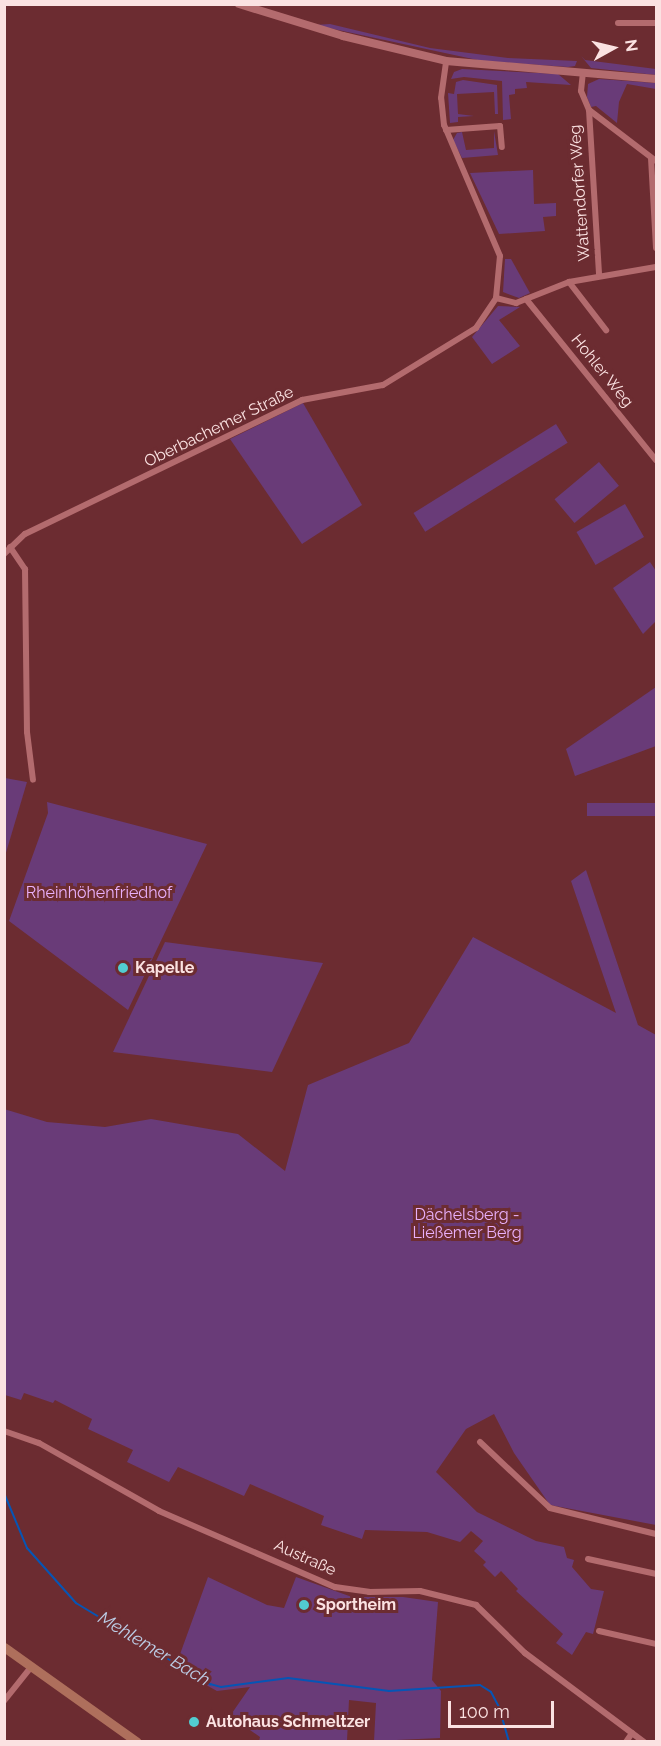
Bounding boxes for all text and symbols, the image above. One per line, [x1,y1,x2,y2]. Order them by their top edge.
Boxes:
north arrow [583,18,643,78]
text: N [621,38,642,53]
street label: Wattendorfer Weg [566,124,594,262]
street label: Hohler Weg [567,330,637,412]
street label: Oberbachemer Straße [141,382,297,472]
park label: Rheinhöhenfriedhof [26,883,172,903]
place label: Kapelle [135,958,194,978]
marker: Kapelle [116,961,130,975]
park label: Dächelsberg - Ließemer Berg [412,1205,522,1243]
street label: Austraße [271,1536,339,1580]
place label: Sportheim [316,1595,396,1615]
marker: Sportheim [297,1598,311,1612]
water label: Mehlemer Bach [94,1607,214,1691]
scale bar [451,1689,558,1727]
text: 100 m [459,1701,510,1722]
place label: Autohaus Schmeltzer [206,1712,370,1732]
marker: Autohaus Schmeltzer [187,1715,201,1729]

